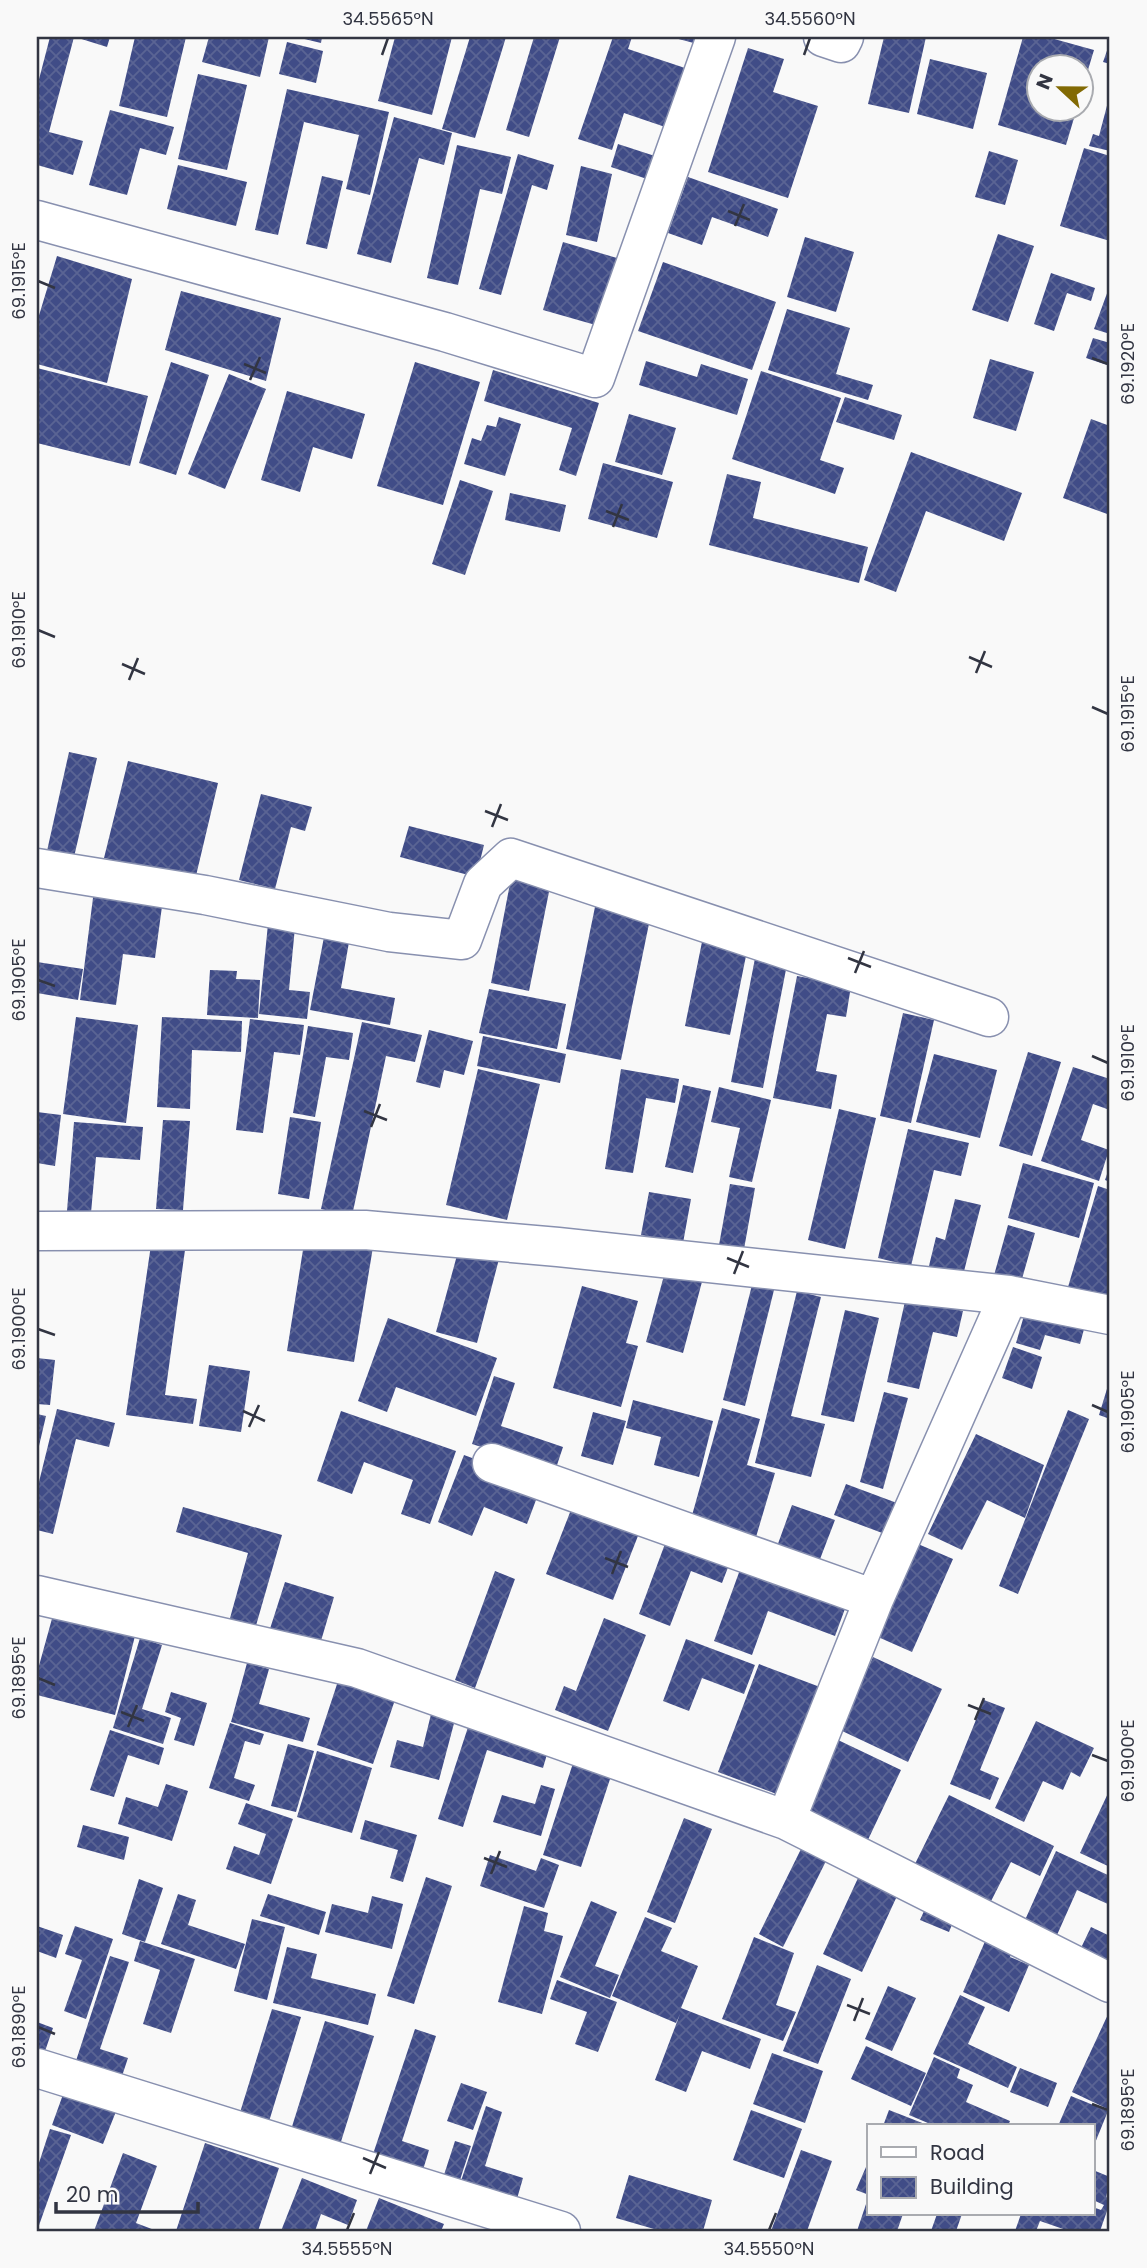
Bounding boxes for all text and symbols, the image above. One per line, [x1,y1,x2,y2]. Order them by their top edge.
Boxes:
text: 34.5565°N [342,6,434,31]
text: 34.5560°N [764,6,856,31]
north arrow [1024,52,1094,122]
text: N [1030,70,1060,94]
text: 69.1915°E [6,242,31,320]
text: 69.1920°E [1115,323,1140,405]
text: 69.1910°E [6,591,31,669]
text: 69.1915°E [1115,675,1140,753]
text: 69.1905°E [6,939,31,1021]
text: 69.1910°E [1115,1024,1140,1102]
text: 69.1900°E [6,1288,31,1370]
text: 69.1905°E [1115,1371,1140,1453]
text: 69.1895°E [6,1637,31,1719]
text: 69.1900°E [1115,1720,1140,1802]
text: 69.1890°E [6,1986,31,2068]
text: 69.1895°E [1115,2069,1140,2151]
legend [867,2124,1094,2216]
text: Road [930,2138,985,2167]
scale bar [56,2170,198,2214]
text: Building [930,2172,1014,2201]
text: 20 m [66,2180,119,2209]
text: 34.5555°N [302,2236,392,2261]
text: 34.5550°N [724,2236,814,2261]

